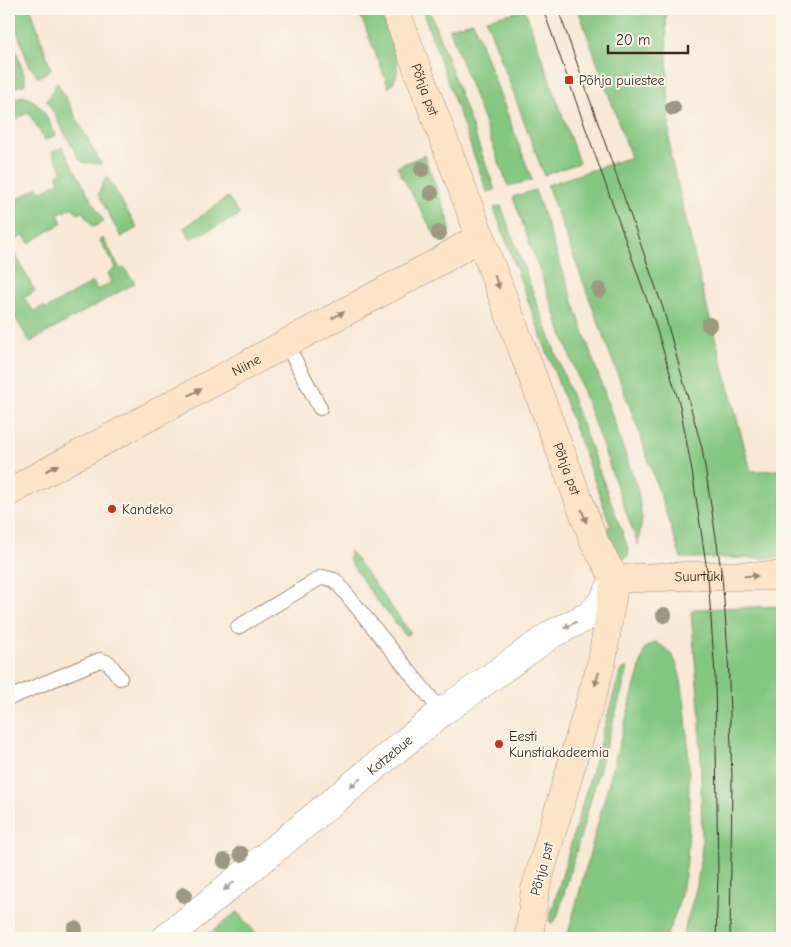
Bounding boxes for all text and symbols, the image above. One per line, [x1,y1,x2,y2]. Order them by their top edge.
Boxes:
scale bar [608,22,688,54]
text: 20 m [616,31,650,49]
street label: Põhja pst [408,61,443,119]
place label: Põhja puiestee [579,72,665,89]
marker: Põhja puiestee [563,74,575,86]
one-way arrow [494,275,502,289]
one-way arrow [331,311,345,319]
street label: Niine [229,350,263,380]
one-way arrow [188,388,202,396]
street label: Põhja pst [549,440,585,498]
one-way arrow [45,464,58,473]
place label: Kandeko [122,501,173,518]
marker: Kandeko [106,503,118,515]
one-way arrow [580,509,588,524]
street label: Suurtüki [674,567,723,585]
one-way arrow [743,572,759,580]
one-way arrow [563,621,577,629]
one-way arrow [592,671,600,686]
place label: Eesti Kunstiakadeemia [509,728,609,761]
street label: Kotzebue [363,731,416,778]
marker: Eesti Kunstiakadeemia [493,738,505,750]
one-way arrow [349,777,361,789]
street label: Põhja pst [527,840,558,898]
one-way arrow [223,881,236,892]

